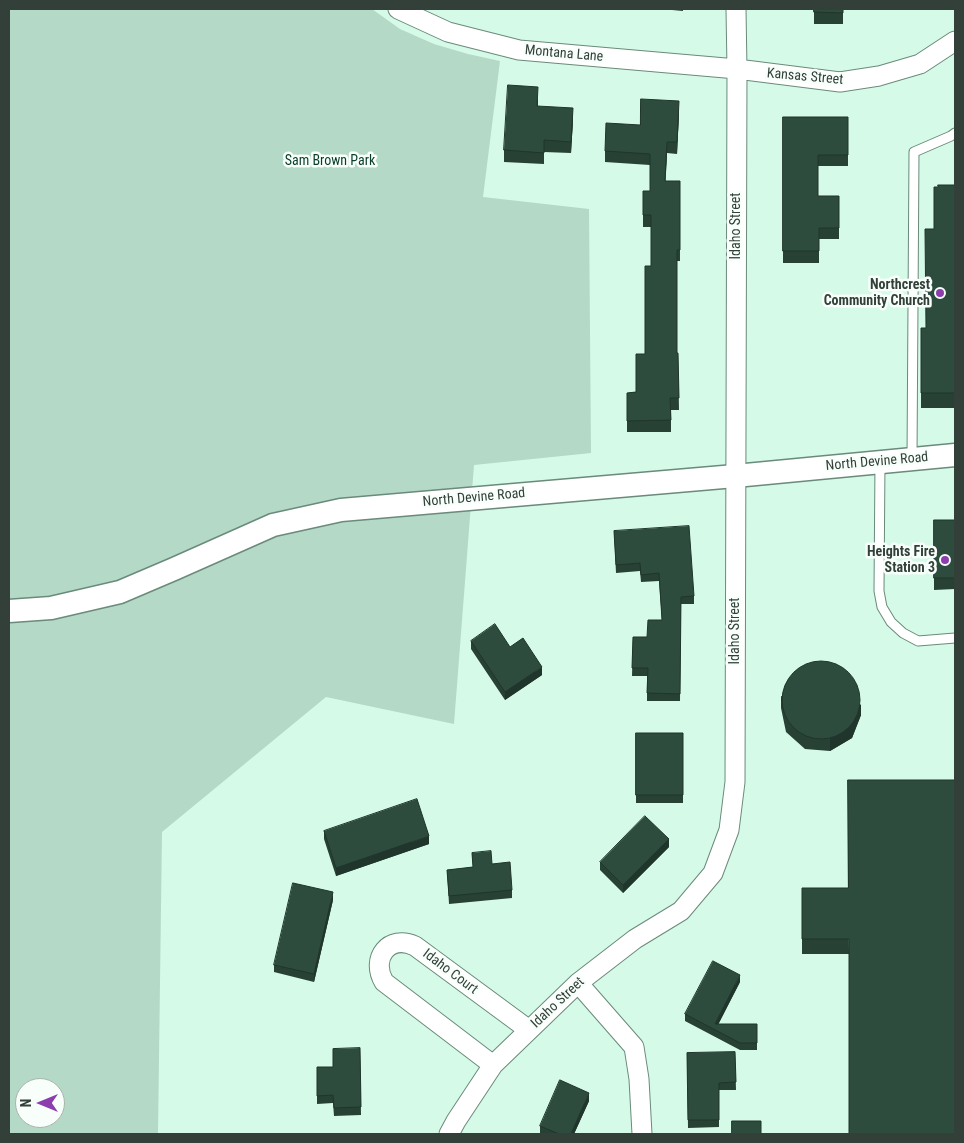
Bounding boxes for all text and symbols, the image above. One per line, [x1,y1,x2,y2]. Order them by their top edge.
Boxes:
street label: Montana Lane [524,42,604,66]
street label: Kansas Street [766,65,844,89]
park label: Sam Brown Park [285,153,375,169]
street label: Idaho Street [728,193,744,259]
place label: Northcrest Community Church [824,277,930,310]
marker: Northcrest Community Church [934,287,946,299]
street label: North Devine Road [825,449,929,475]
street label: North Devine Road [422,485,526,511]
place label: Heights Fire Station 3 [867,544,935,576]
marker: Heights Fire Station 3 [939,554,951,566]
street label: Idaho Street [727,598,743,664]
street label: Idaho Court [419,946,481,998]
street label: Idaho Street [528,974,588,1032]
north arrow [15,1078,65,1128]
text: N [18,1099,34,1107]

